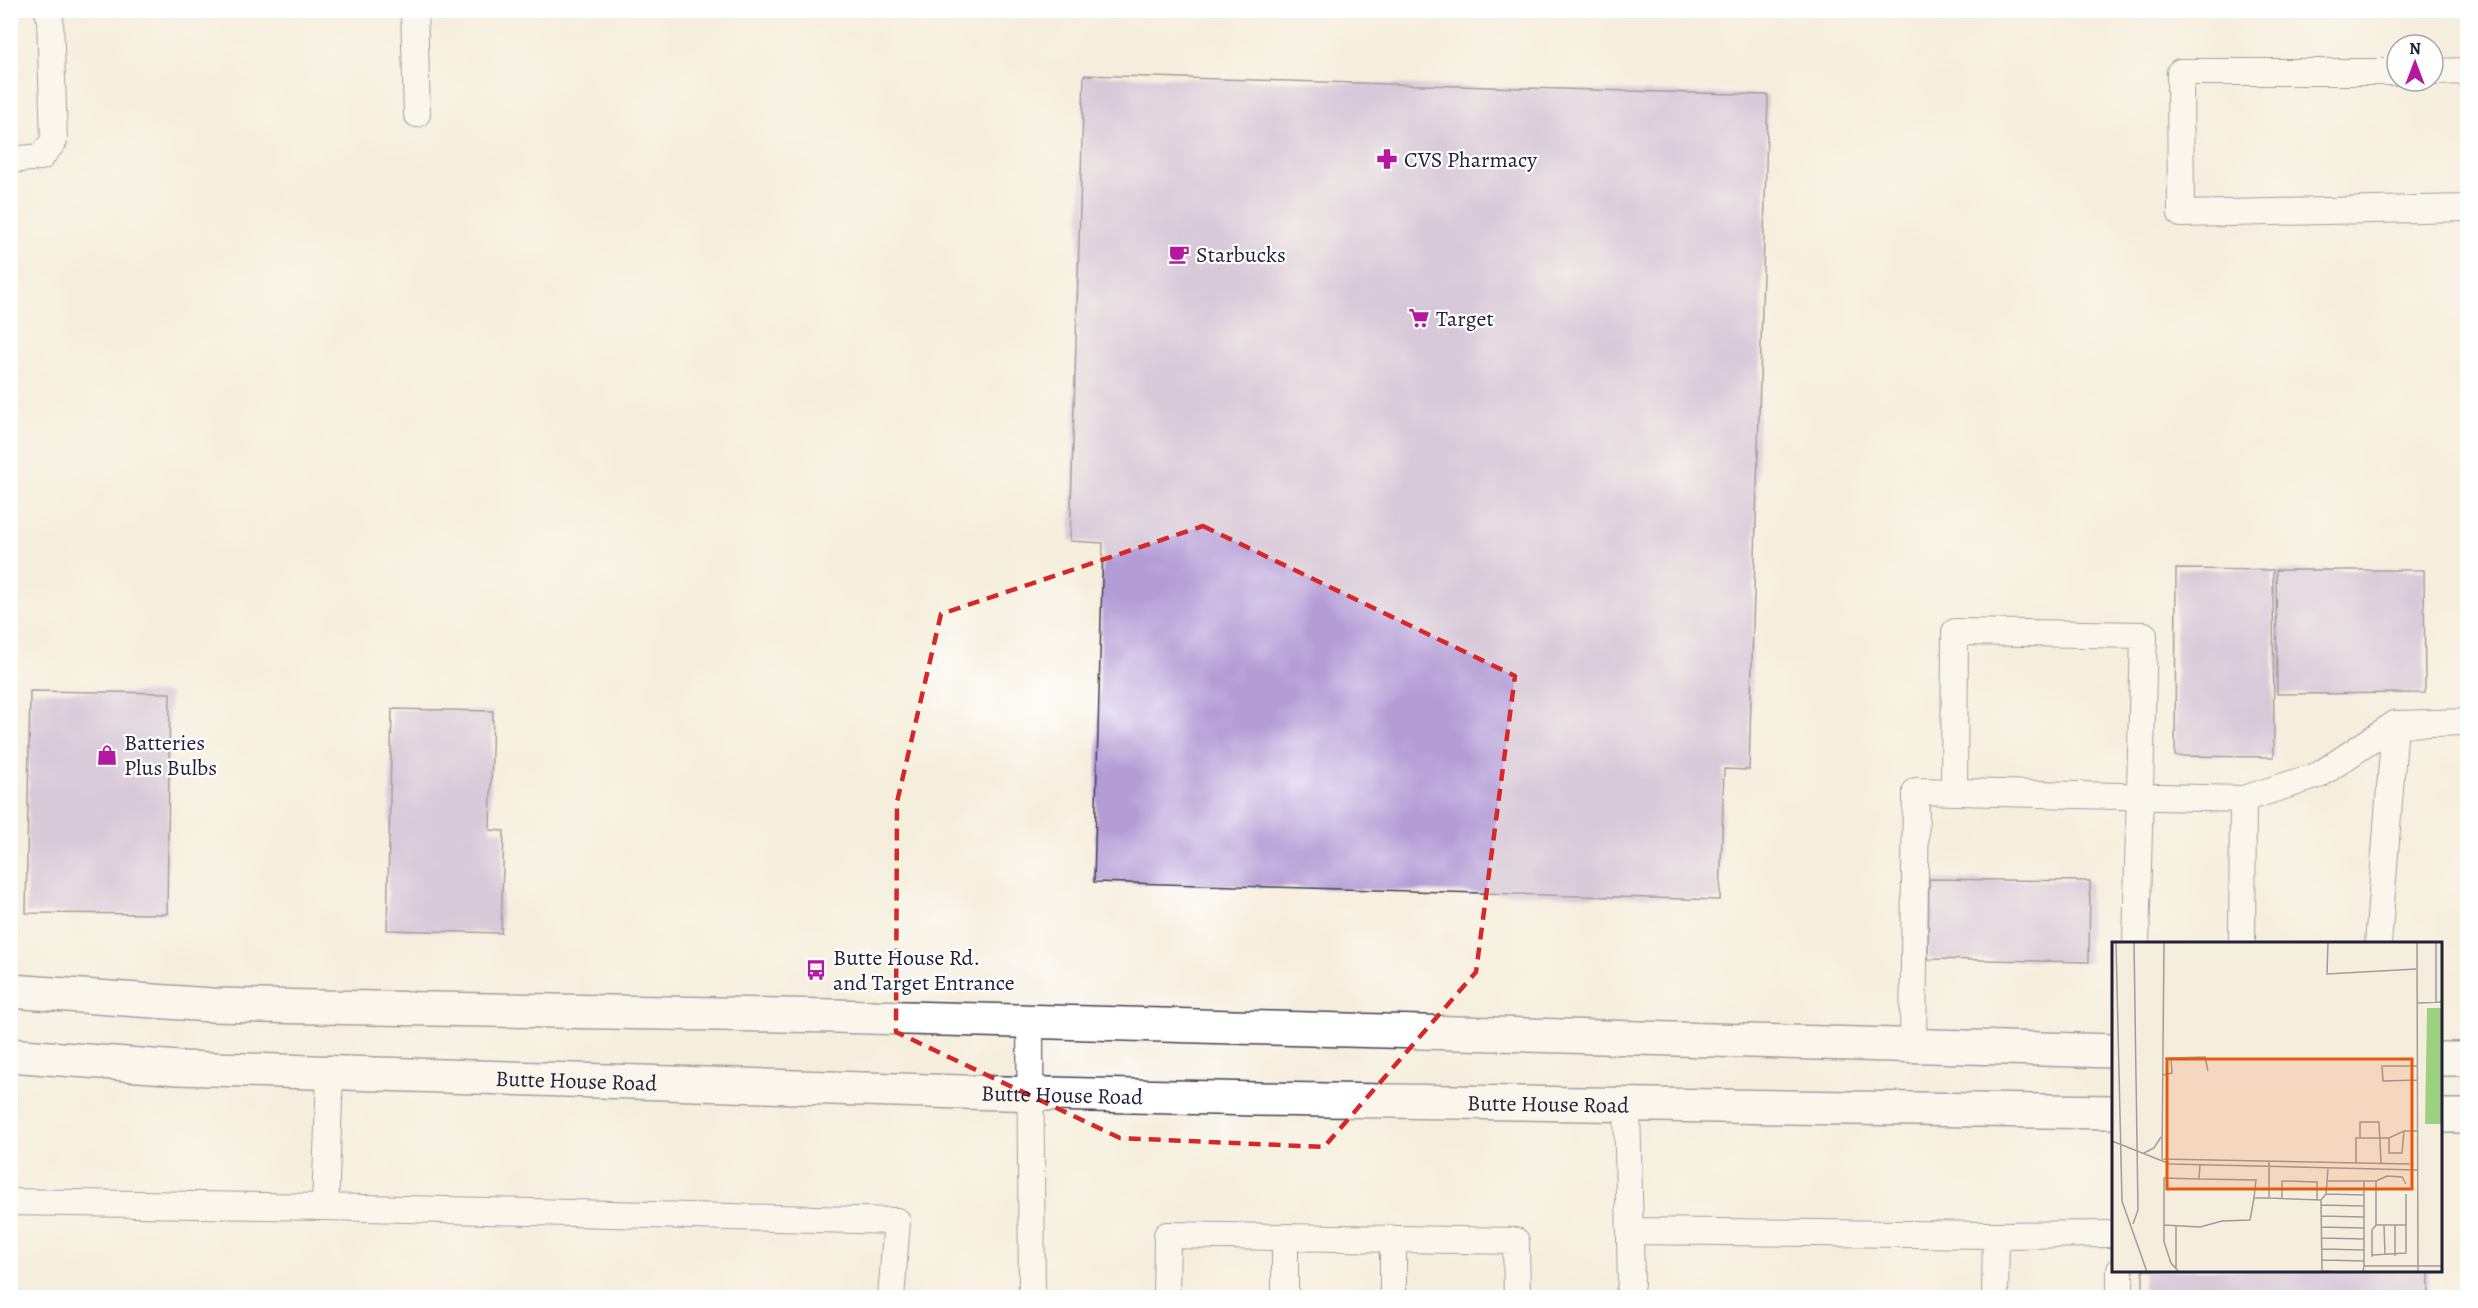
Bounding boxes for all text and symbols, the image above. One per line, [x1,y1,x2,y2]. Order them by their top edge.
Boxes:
north arrow [2385,33,2445,93]
text: N [2409,38,2421,60]
place label: CVS Pharmacy [1404,145,1537,175]
pharmacy icon: CVS Pharmacy [1375,147,1399,171]
place label: Starbucks [1196,240,1286,270]
cafe icon: Starbucks [1167,242,1191,266]
place label: Target [1436,304,1494,334]
supermarket icon: Target [1407,306,1431,330]
place label: Batteries Plus Bulbs [124,728,217,783]
shop icon: Batteries Plus Bulbs [95,743,119,767]
inset map [2112,942,2442,1272]
place label: Butte House Rd. and Target Entrance [833,943,1015,998]
bus stop icon: Butte House Rd. and Target Entrance [804,958,828,982]
street label: Butte House Road [495,1064,658,1099]
street label: Butte House Road [981,1078,1143,1112]
street label: Butte House Road [1467,1088,1629,1121]

